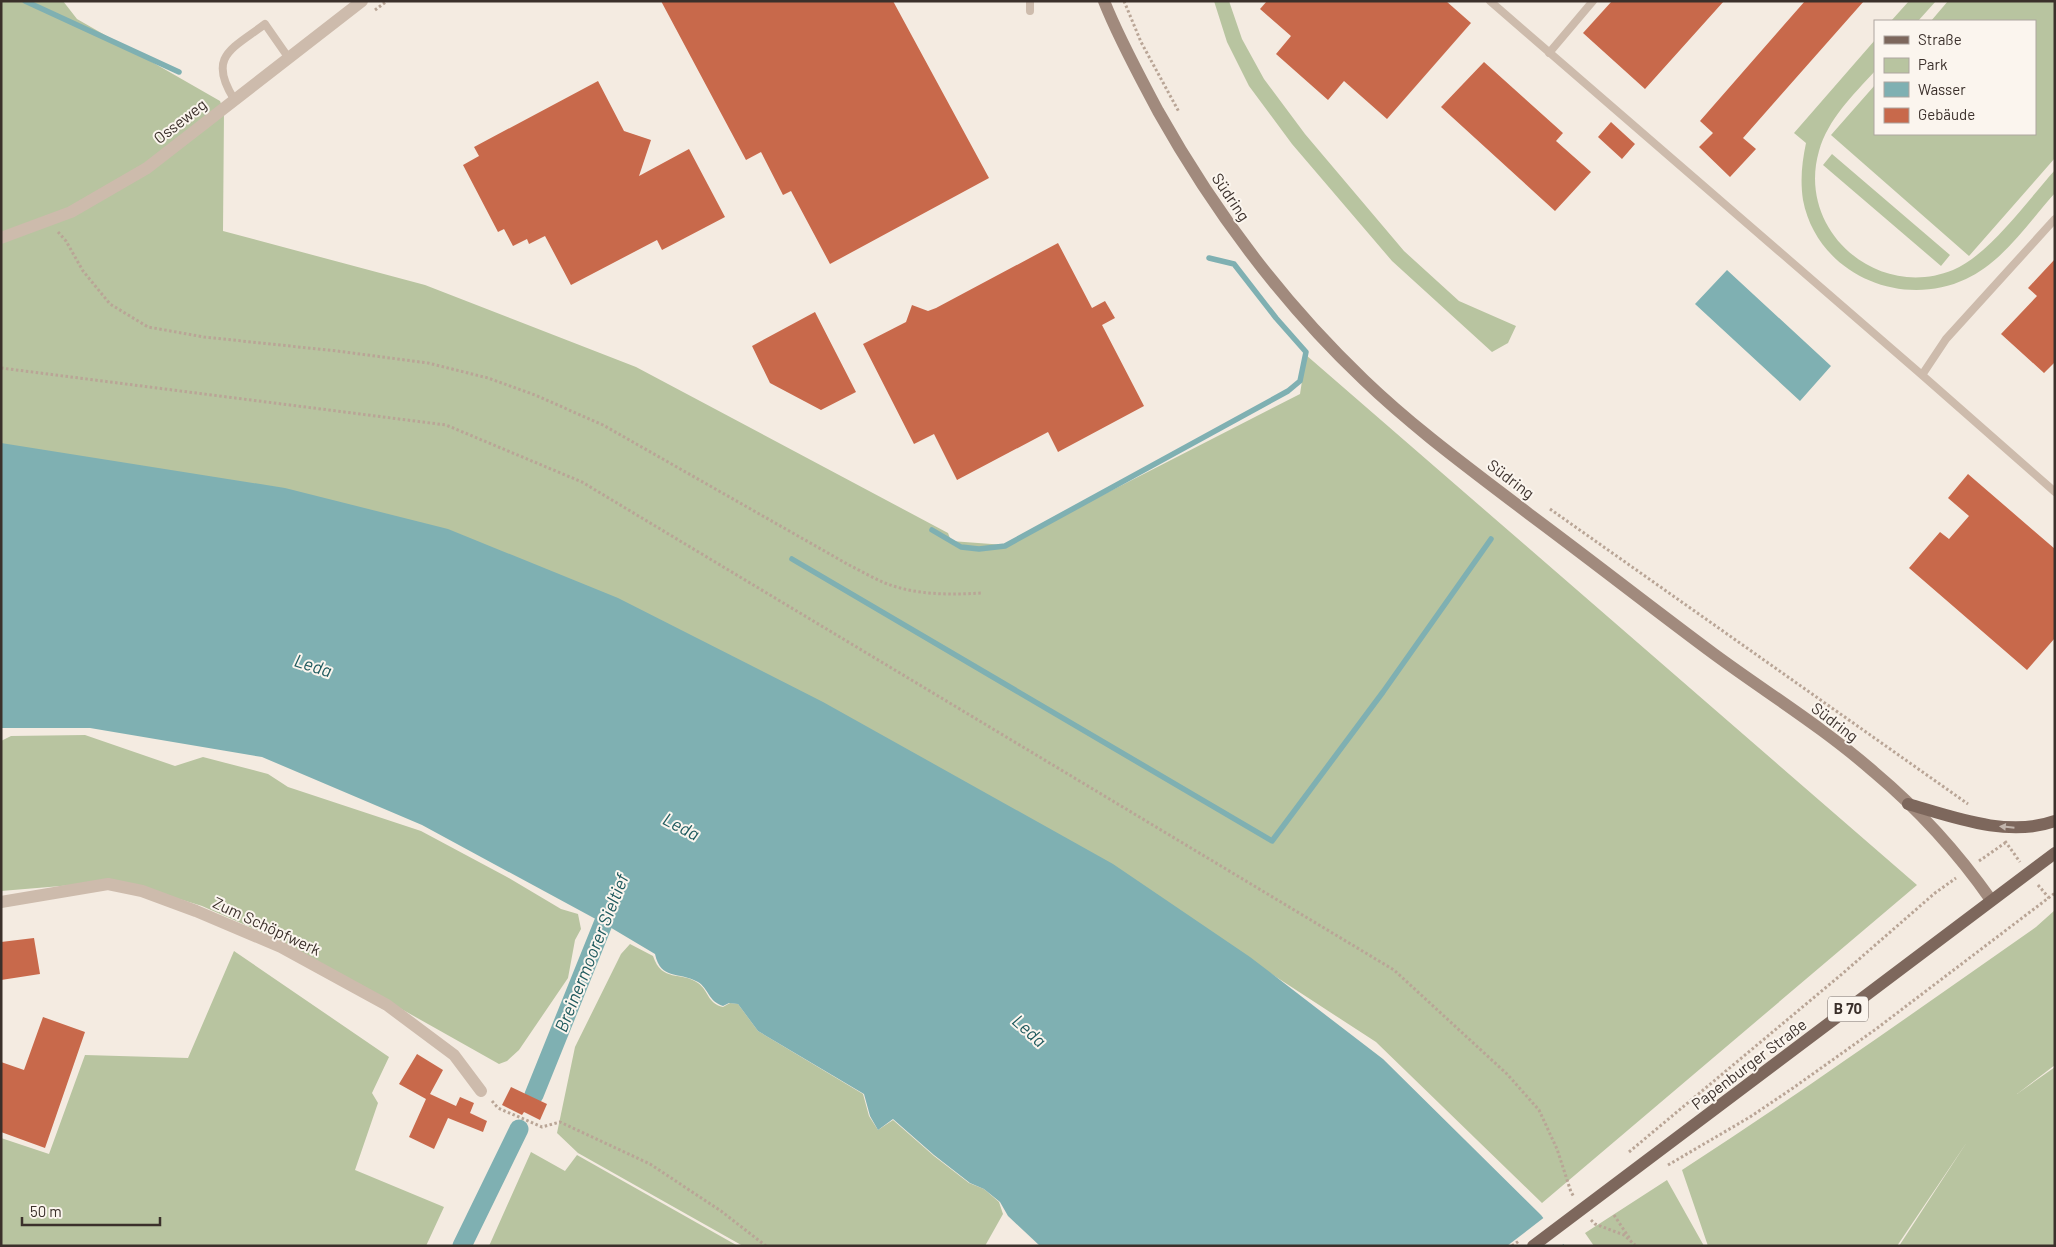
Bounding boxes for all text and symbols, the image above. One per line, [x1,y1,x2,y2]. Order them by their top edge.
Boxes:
legend [1874,20,2036,135]
text: Straße [1918,30,1962,48]
text: Park [1918,55,1948,73]
text: Wasser [1918,80,1966,98]
street label: Osseweg [150,94,210,147]
text: Gebäude [1918,105,1975,123]
street label: Südring [1208,169,1254,224]
street label: Südring [1484,455,1539,502]
water label: Leda [292,649,335,681]
street label: Südring [1808,698,1863,745]
water label: Leda [659,807,704,845]
one-way arrow [1999,822,2015,830]
water label: Breinermoorer Sieltief [549,869,633,1035]
street label: Zum Schöpfwerk [210,892,324,959]
road number: B 70 [1828,996,1868,1022]
water label: Leda [1008,1009,1051,1051]
street label: Papenburger Straße [1687,1014,1810,1113]
scale bar [22,1194,160,1226]
text: 50 m [30,1202,62,1220]

